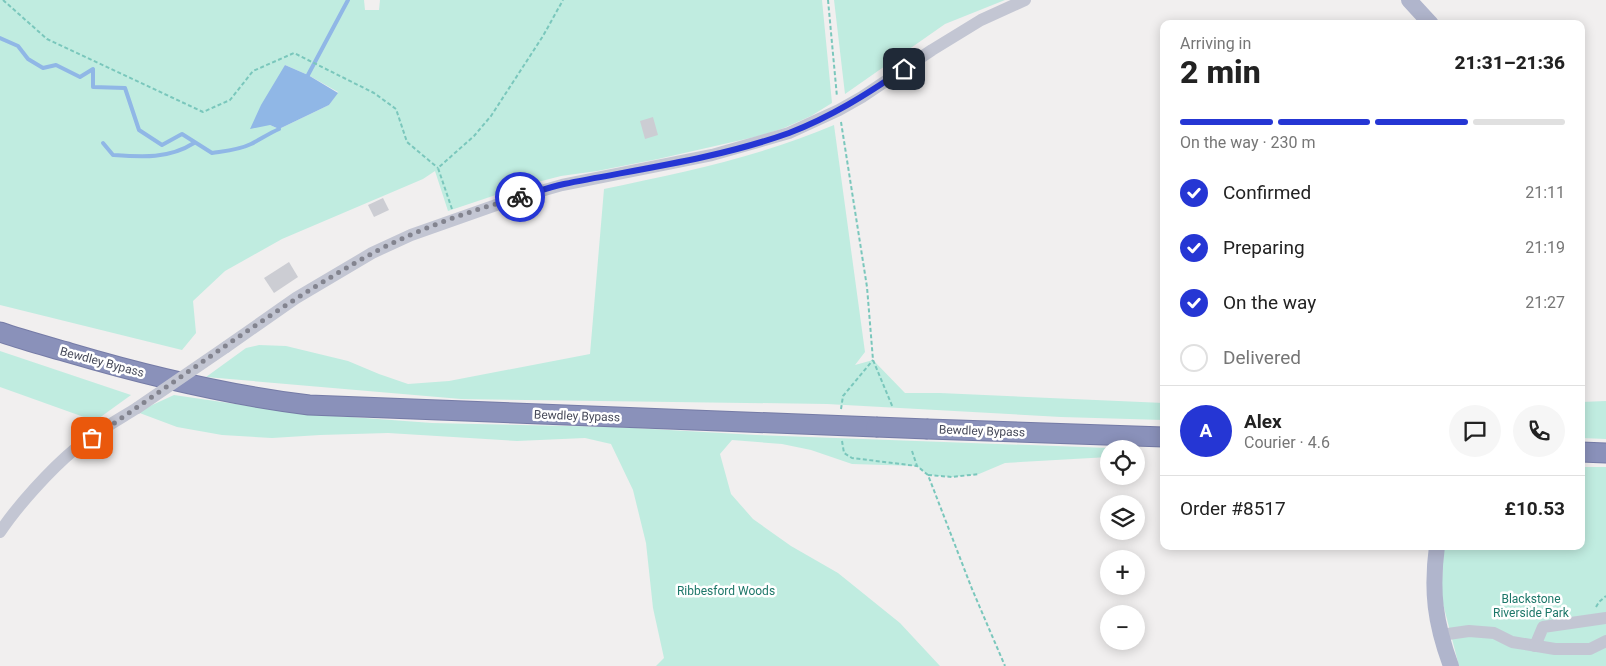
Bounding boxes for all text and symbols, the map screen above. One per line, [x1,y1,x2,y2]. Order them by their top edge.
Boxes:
text: Arriving in [1180,34,1251,53]
pin [883,48,925,90]
text: 21:31–21:36 [1454,51,1565,74]
text: 2 min [1180,53,1261,91]
icon: home [890,55,918,83]
text: On the way · 230 m [1180,133,1316,152]
courier [495,172,545,222]
icon: check [1180,179,1208,207]
text: Confirmed [1223,181,1311,204]
icon: bike [506,183,534,211]
text: 21:11 [1525,183,1565,202]
icon: check [1180,234,1208,262]
text: Preparing [1223,236,1305,259]
text: 21:19 [1525,238,1565,257]
icon: check [1180,289,1208,317]
text: On the way [1223,291,1316,314]
text: 21:27 [1525,293,1565,312]
street label: Bewdley Bypass [59,344,145,380]
text: Delivered [1223,346,1301,369]
button: chat [1449,405,1501,457]
button: phone [1513,405,1565,457]
street label: Bewdley Bypass [534,407,620,425]
text: Alex [1244,410,1282,433]
pin [71,417,113,459]
text: A [1200,419,1212,442]
street label: Bewdley Bypass [939,422,1025,440]
icon: bag [78,424,106,452]
text: Courier · 4.6 [1244,433,1330,452]
map controls [1100,440,1145,650]
button: locate [1100,440,1145,485]
button: layers [1100,495,1145,540]
text: Order #8517 [1180,497,1286,520]
text: £10.53 [1505,497,1565,520]
button: + [1100,550,1145,595]
park label: Ribbesford Woods [677,584,775,598]
park label: Blackstone Riverside Park [1493,592,1570,620]
button: − [1100,605,1145,650]

